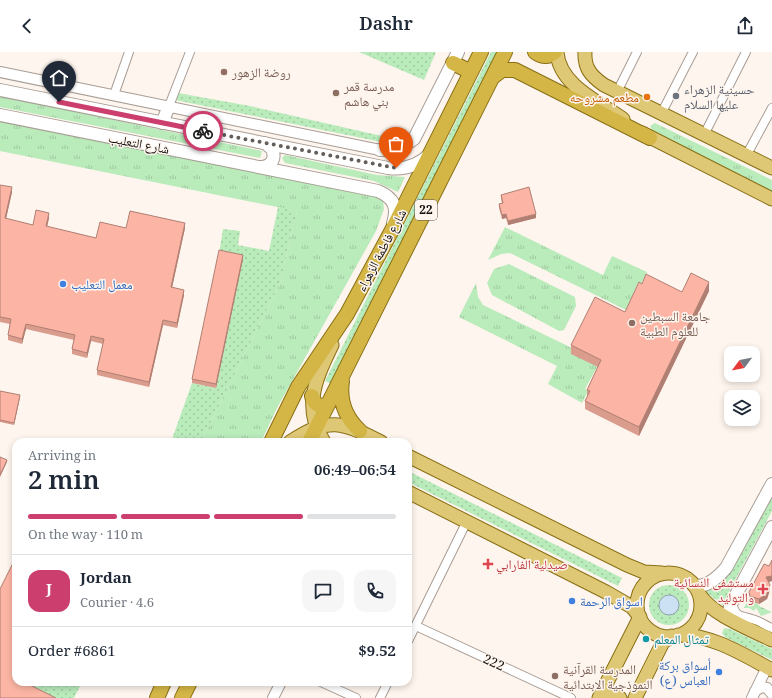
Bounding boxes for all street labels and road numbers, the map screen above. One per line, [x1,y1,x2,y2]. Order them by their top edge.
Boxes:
street label: شارع التعليب [106,128,171,162]
road number: 22 [415,200,437,220]
street label: شارع فاطمة الزهراء [352,206,414,296]
street label: 222 [479,649,508,678]

